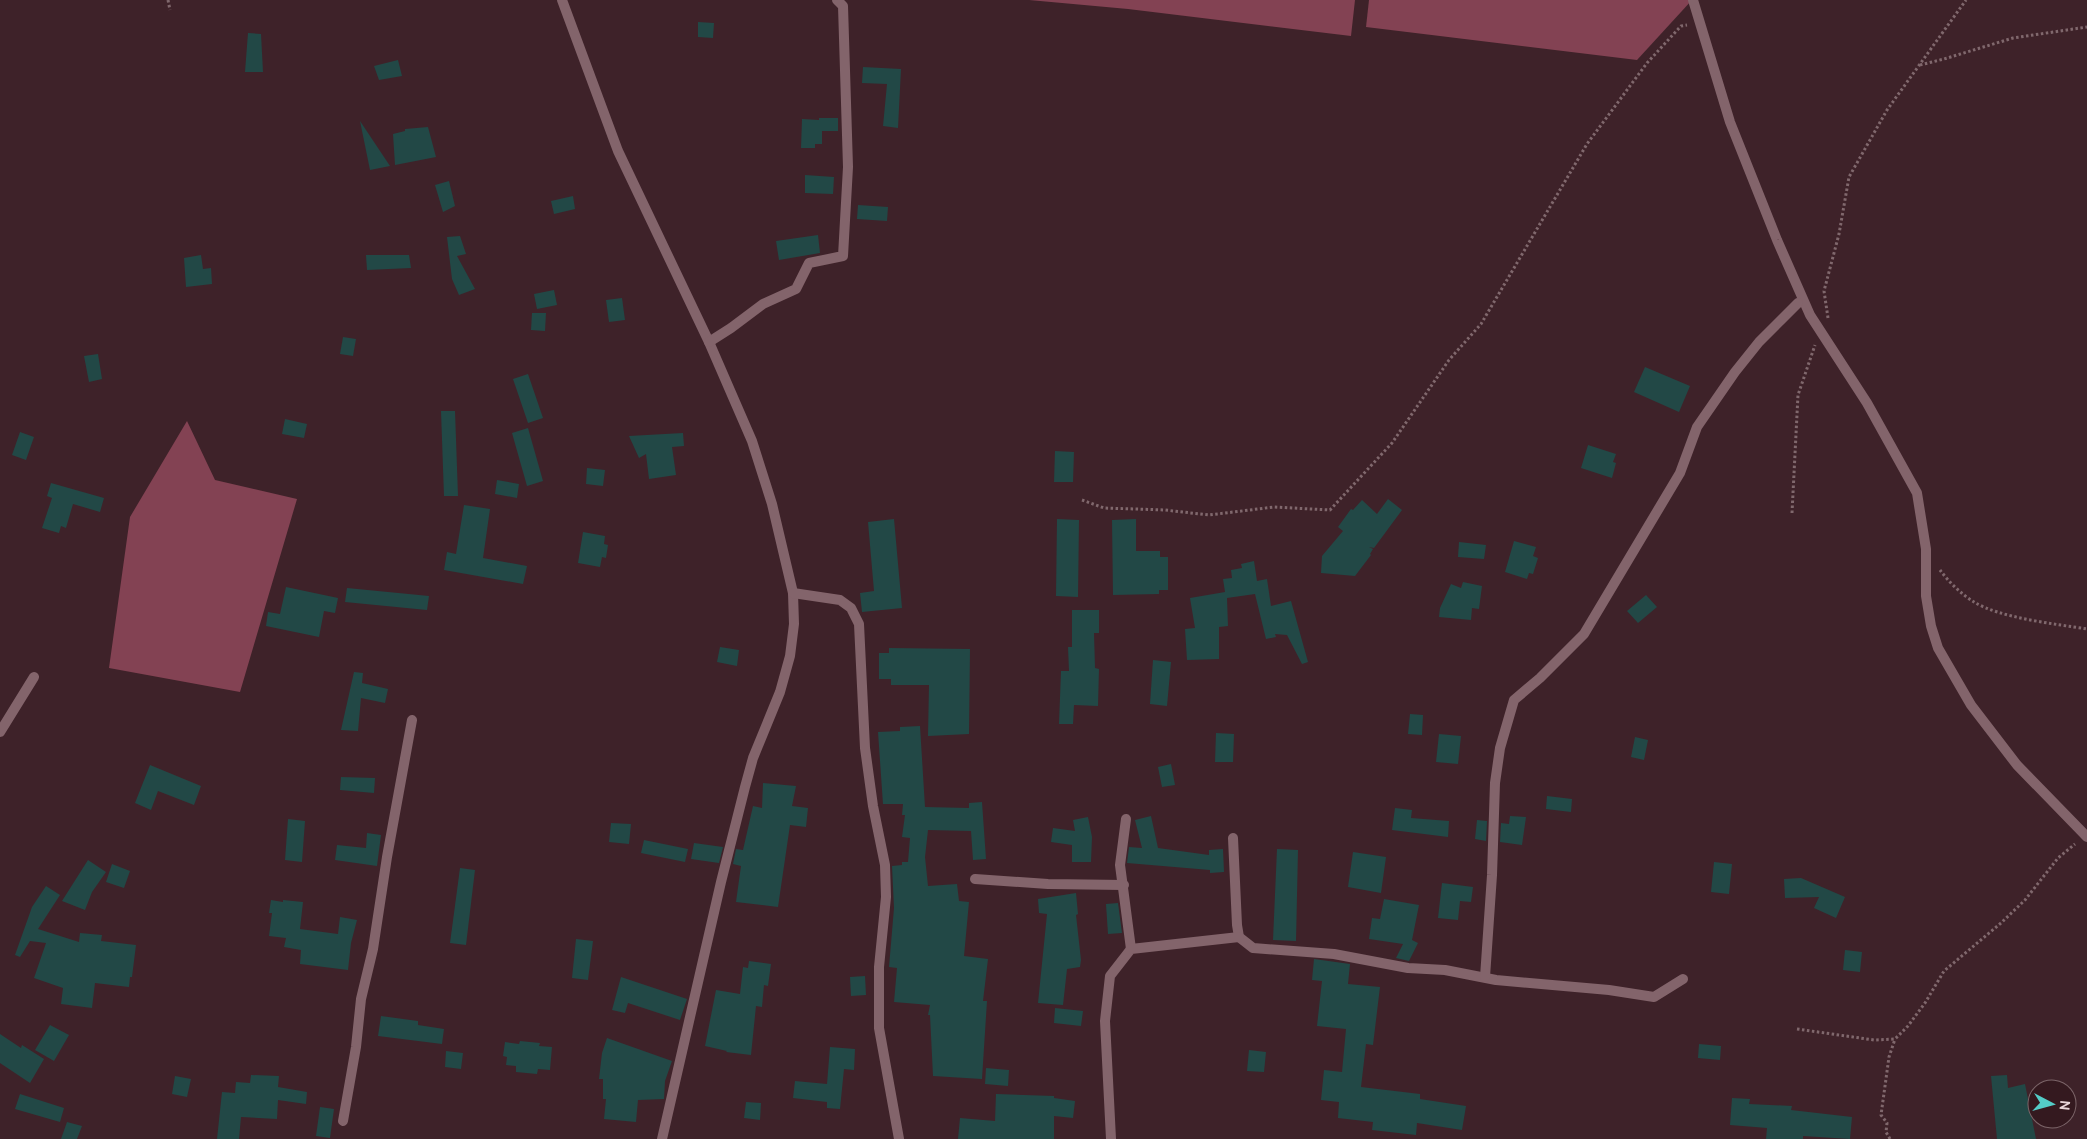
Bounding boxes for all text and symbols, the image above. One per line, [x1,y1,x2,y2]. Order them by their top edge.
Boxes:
north arrow [2027,1079,2077,1129]
text: N [2055,1099,2074,1111]

